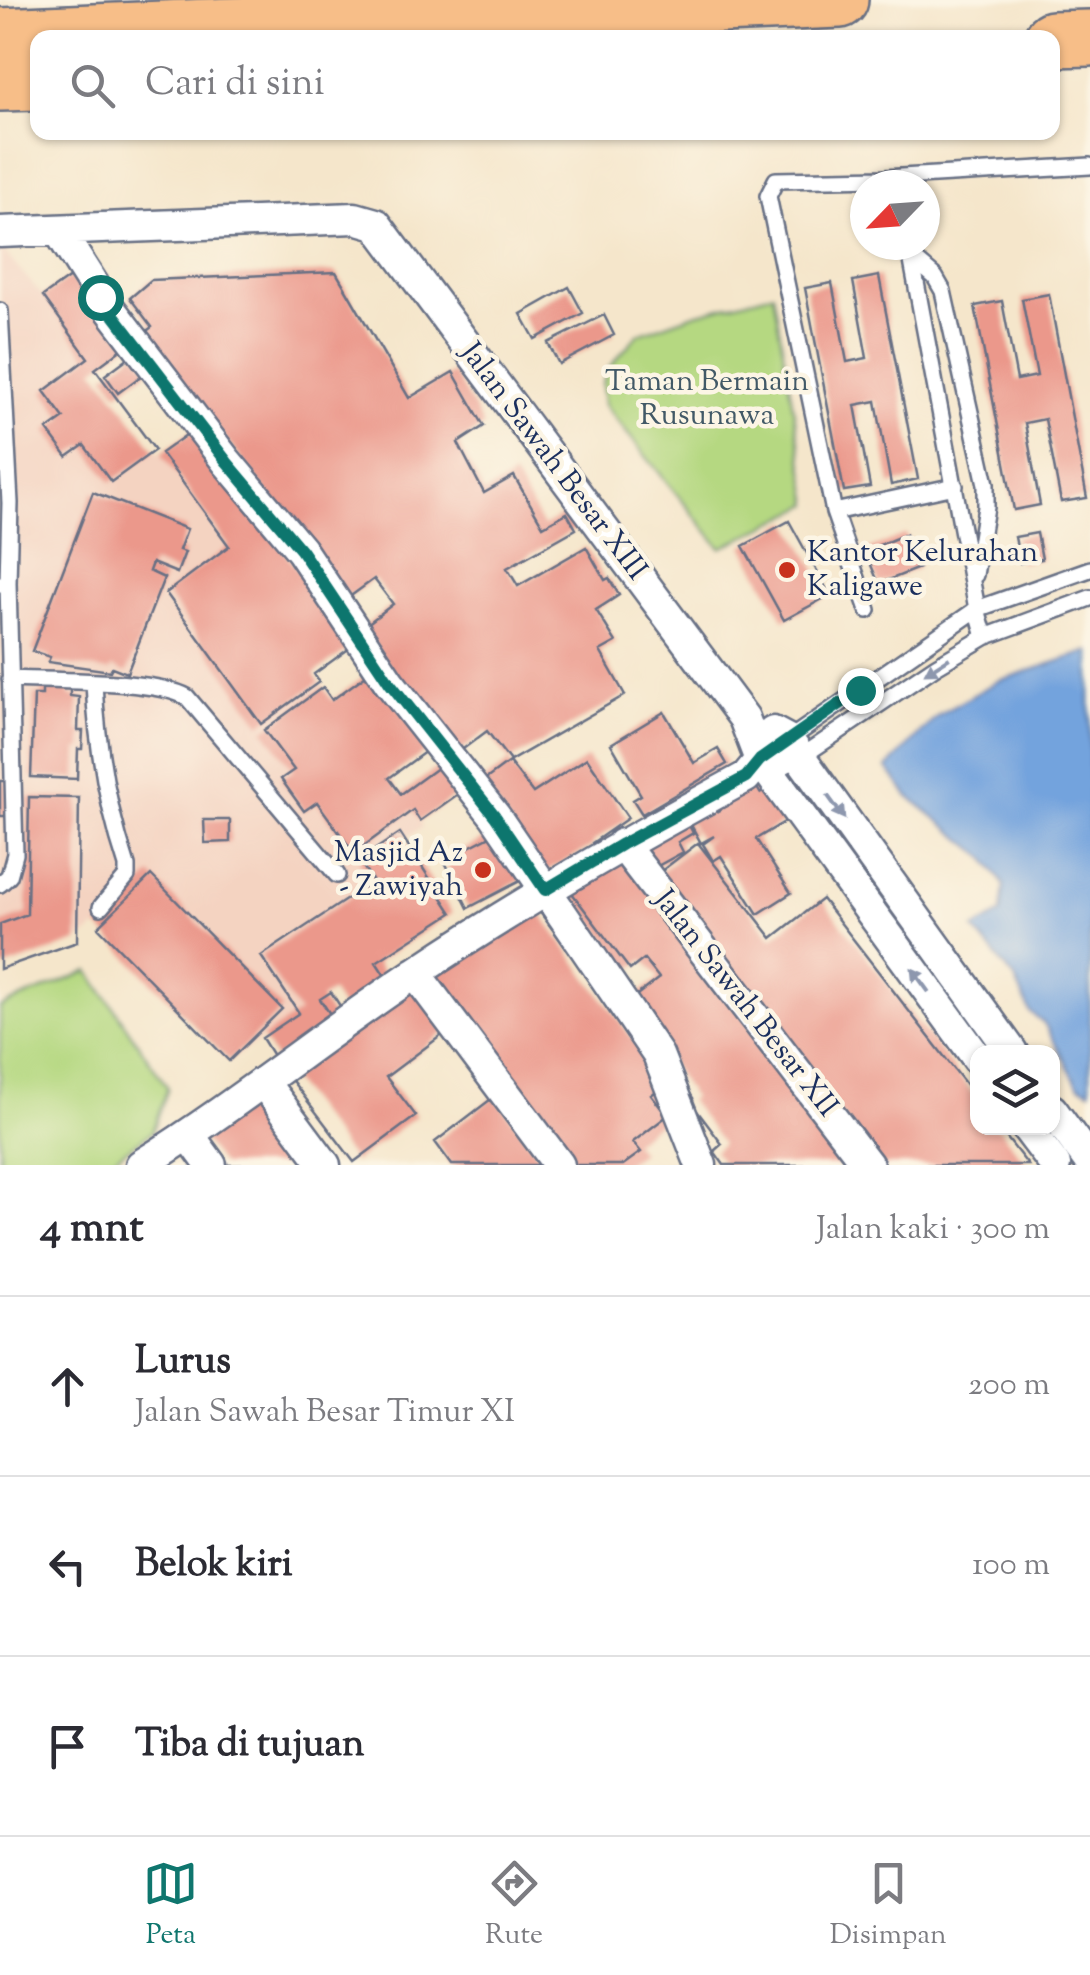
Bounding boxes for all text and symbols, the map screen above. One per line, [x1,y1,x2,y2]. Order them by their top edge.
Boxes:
search box [30,30,1060,140]
icon: search [65,58,120,113]
text: Cari di sini [145,58,325,112]
north arrow [850,170,940,260]
route start [78,275,124,321]
street label: Jalan Sawah Besar XIII [448,332,657,590]
park label: Taman Bermain Rusunawa [605,361,809,438]
place label: Kantor Kelurahan Kaligawe [807,532,1038,609]
marker: Kantor Kelurahan Kaligawe [776,559,798,581]
one-way arrow [924,656,951,675]
route end [838,668,884,714]
one-way arrow [826,794,846,820]
place label: Masjid Az - Zawiyah [334,832,463,909]
marker: Masjid Az - Zawiyah [472,859,494,881]
street label: Jalan Sawah Besar XII [641,880,848,1127]
one-way arrow [911,966,931,993]
map controls [970,1045,1060,1135]
button: layers [970,1045,1060,1135]
text: 4 mnt [40,1200,144,1260]
text: Jalan kaki · 300 m [816,1207,1050,1253]
text: Lurus [135,1336,231,1390]
icon: ahead [40,1359,95,1414]
text: 200 m [968,1363,1050,1409]
text: Jalan Sawah Besar Timur XI [135,1390,515,1436]
icon: left [40,1539,95,1594]
text: Belok kiri [135,1539,292,1593]
text: 100 m [972,1543,1050,1589]
icon: arrive [40,1719,95,1774]
text: Tiba di tujuan [135,1719,364,1773]
tab: Peta [143,1856,198,1956]
tab: Rute [485,1856,543,1956]
tab: Disimpan [830,1856,947,1956]

